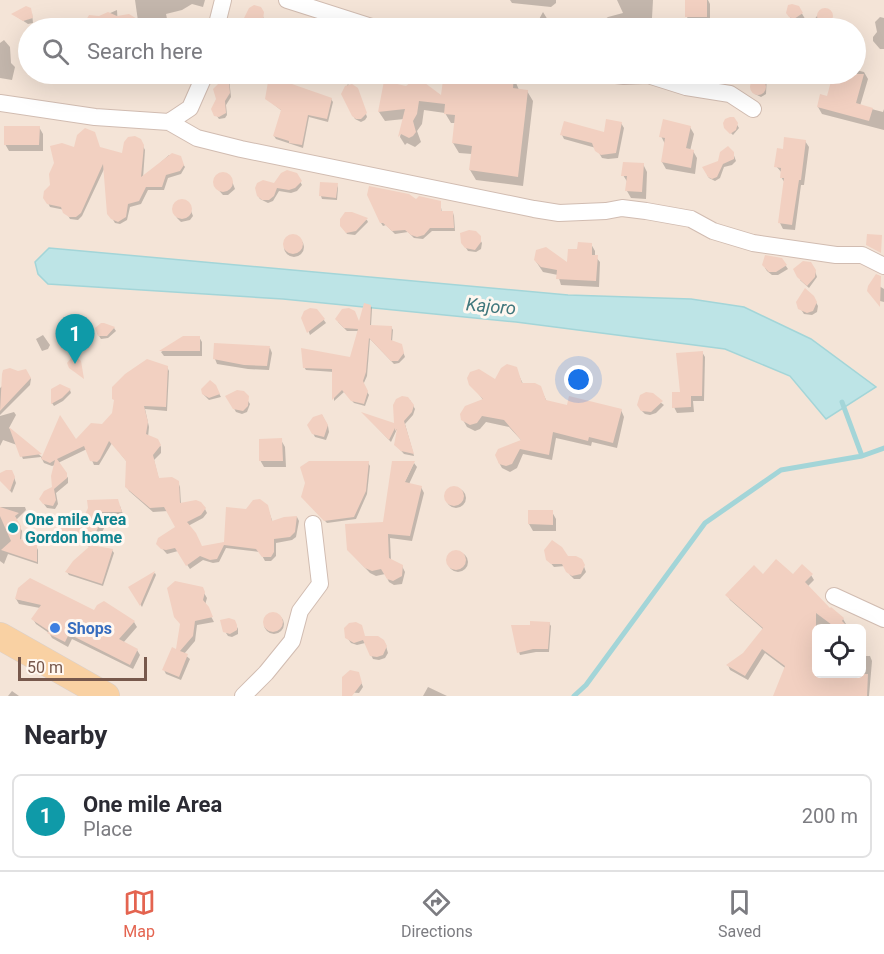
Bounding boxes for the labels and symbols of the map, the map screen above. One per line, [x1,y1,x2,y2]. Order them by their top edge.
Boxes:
water label: Kajoro [465,293,517,319]
pin: 1 [56,314,94,364]
your location [564,365,593,394]
place label: One mile Area Gordon home [25,510,127,547]
marker: One mile Area Gordon home [6,521,20,535]
place label: Shops [67,619,112,638]
marker: Shops [48,621,62,635]
scale bar [18,654,147,682]

